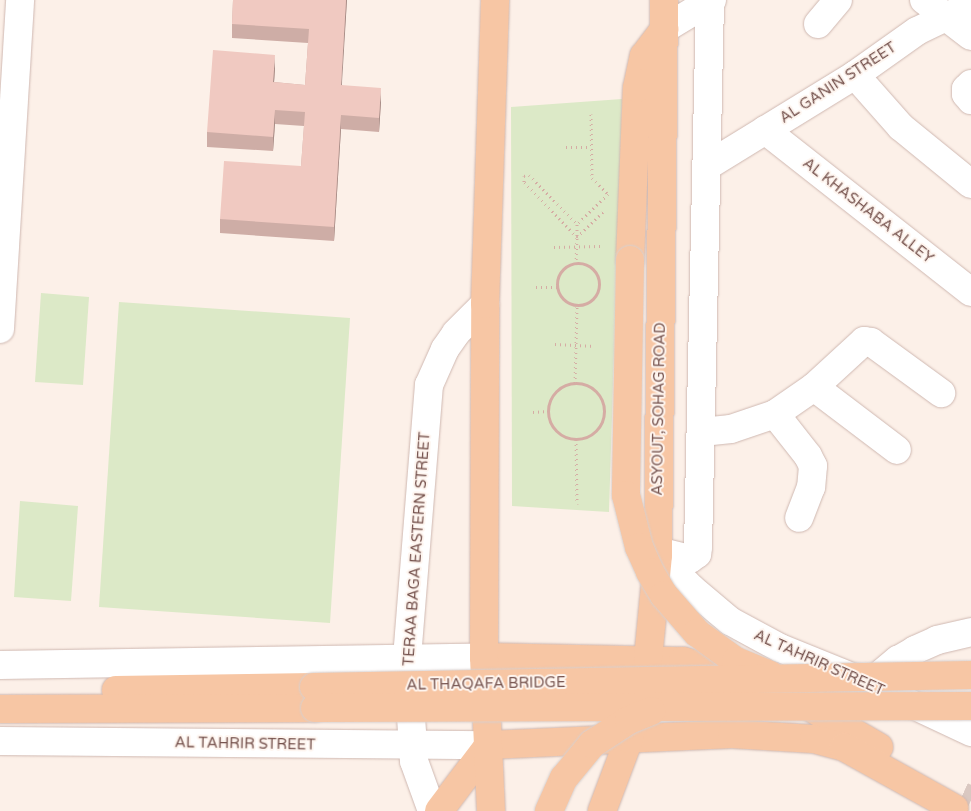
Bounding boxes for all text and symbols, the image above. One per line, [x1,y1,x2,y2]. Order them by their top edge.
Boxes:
street label: AL GANIN STREET [776,39,900,127]
street label: AL KHASHABA ALLEY [799,154,937,268]
street label: ASYOUT, SOHAG ROAD [648,322,670,496]
street label: TERAA BAGA EASTERN STREET [400,431,434,667]
street label: AL TAHRIR STREET [751,626,887,700]
street label: AL THAQAFA BRIDGE [406,674,566,694]
street label: AL TAHRIR STREET [174,734,316,754]

